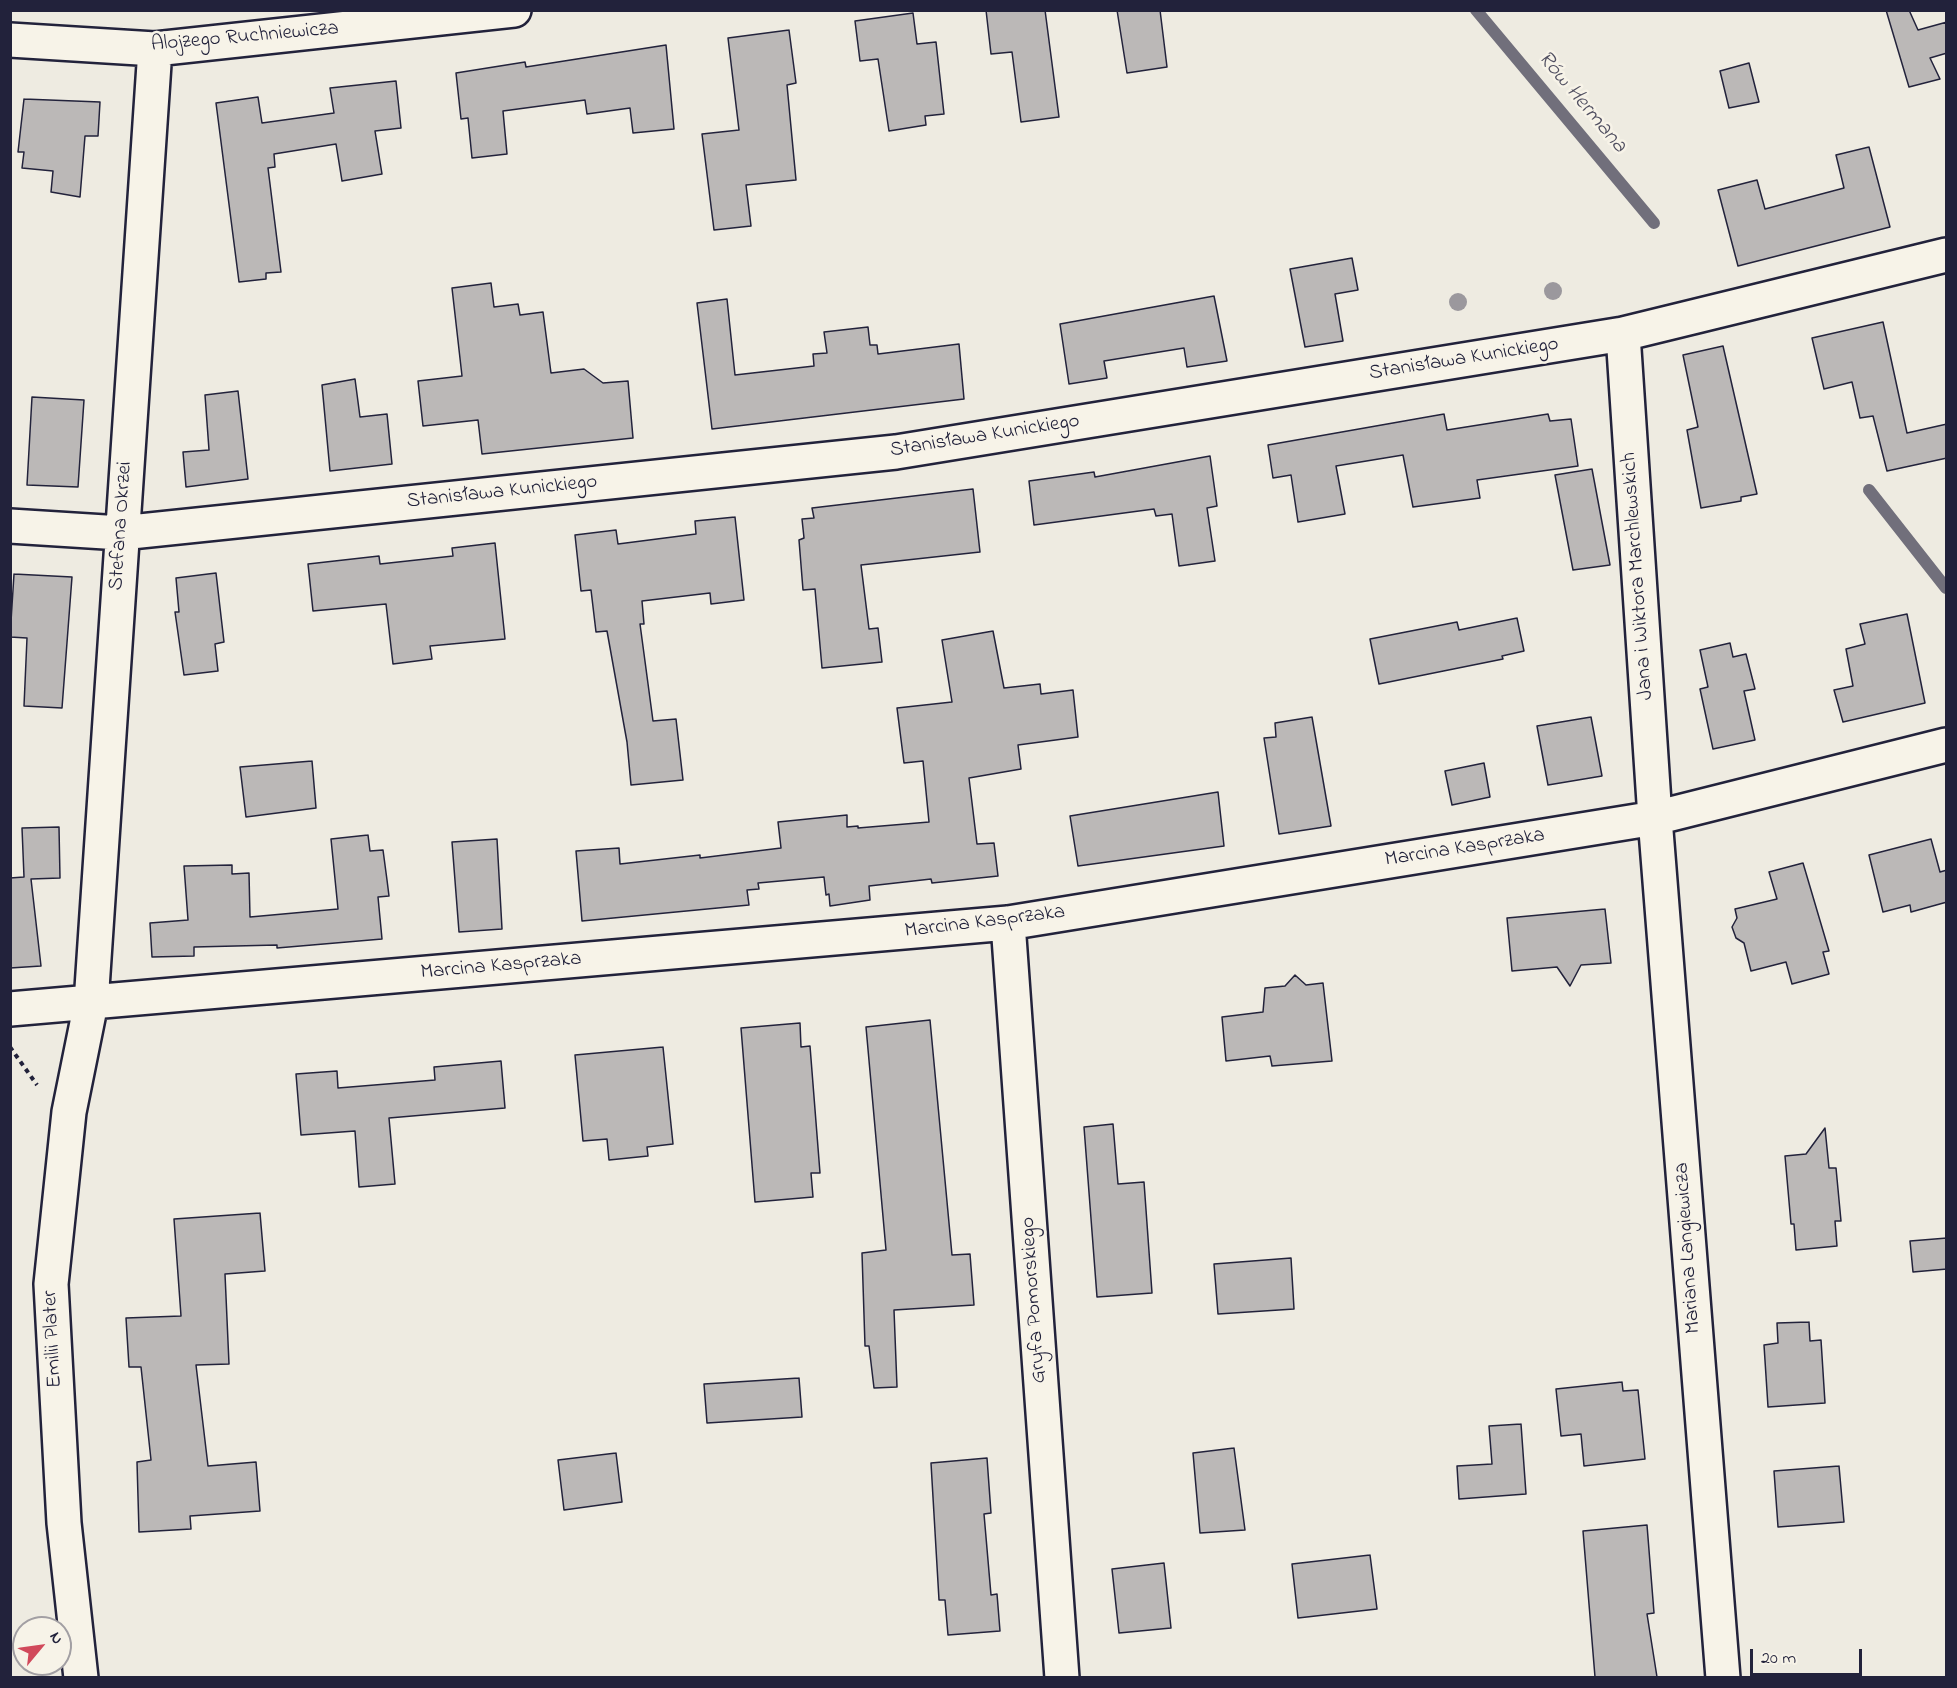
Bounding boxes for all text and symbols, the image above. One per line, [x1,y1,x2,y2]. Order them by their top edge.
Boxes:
street label: Alojzego Ruchniewicza [150,17,340,59]
water label: Rów Hermana [1531,47,1631,159]
street label: Stanisława Kunickiego [1367,333,1561,387]
street label: Stanisława Kunickiego [888,410,1082,464]
street label: Jana i Wiktora Marchlewskich [1618,451,1660,701]
street label: Stefana Okrzei [105,461,139,591]
street label: Stanisława Kunickiego [405,470,599,516]
street label: Marcina Kasprzaka [1383,824,1547,874]
street label: Marcina Kasprzaka [903,901,1067,945]
street label: Marcina Kasprzaka [419,947,583,987]
street label: Mariana Langiewicza [1670,1161,1708,1335]
street label: Gryfa Pomorskiego [1017,1216,1053,1384]
street label: Emilii Plater [39,1289,69,1389]
north arrow [12,1616,72,1676]
text: N [43,1628,69,1649]
scale bar [1753,1637,1866,1675]
text: 20 m [1761,1646,1796,1672]

